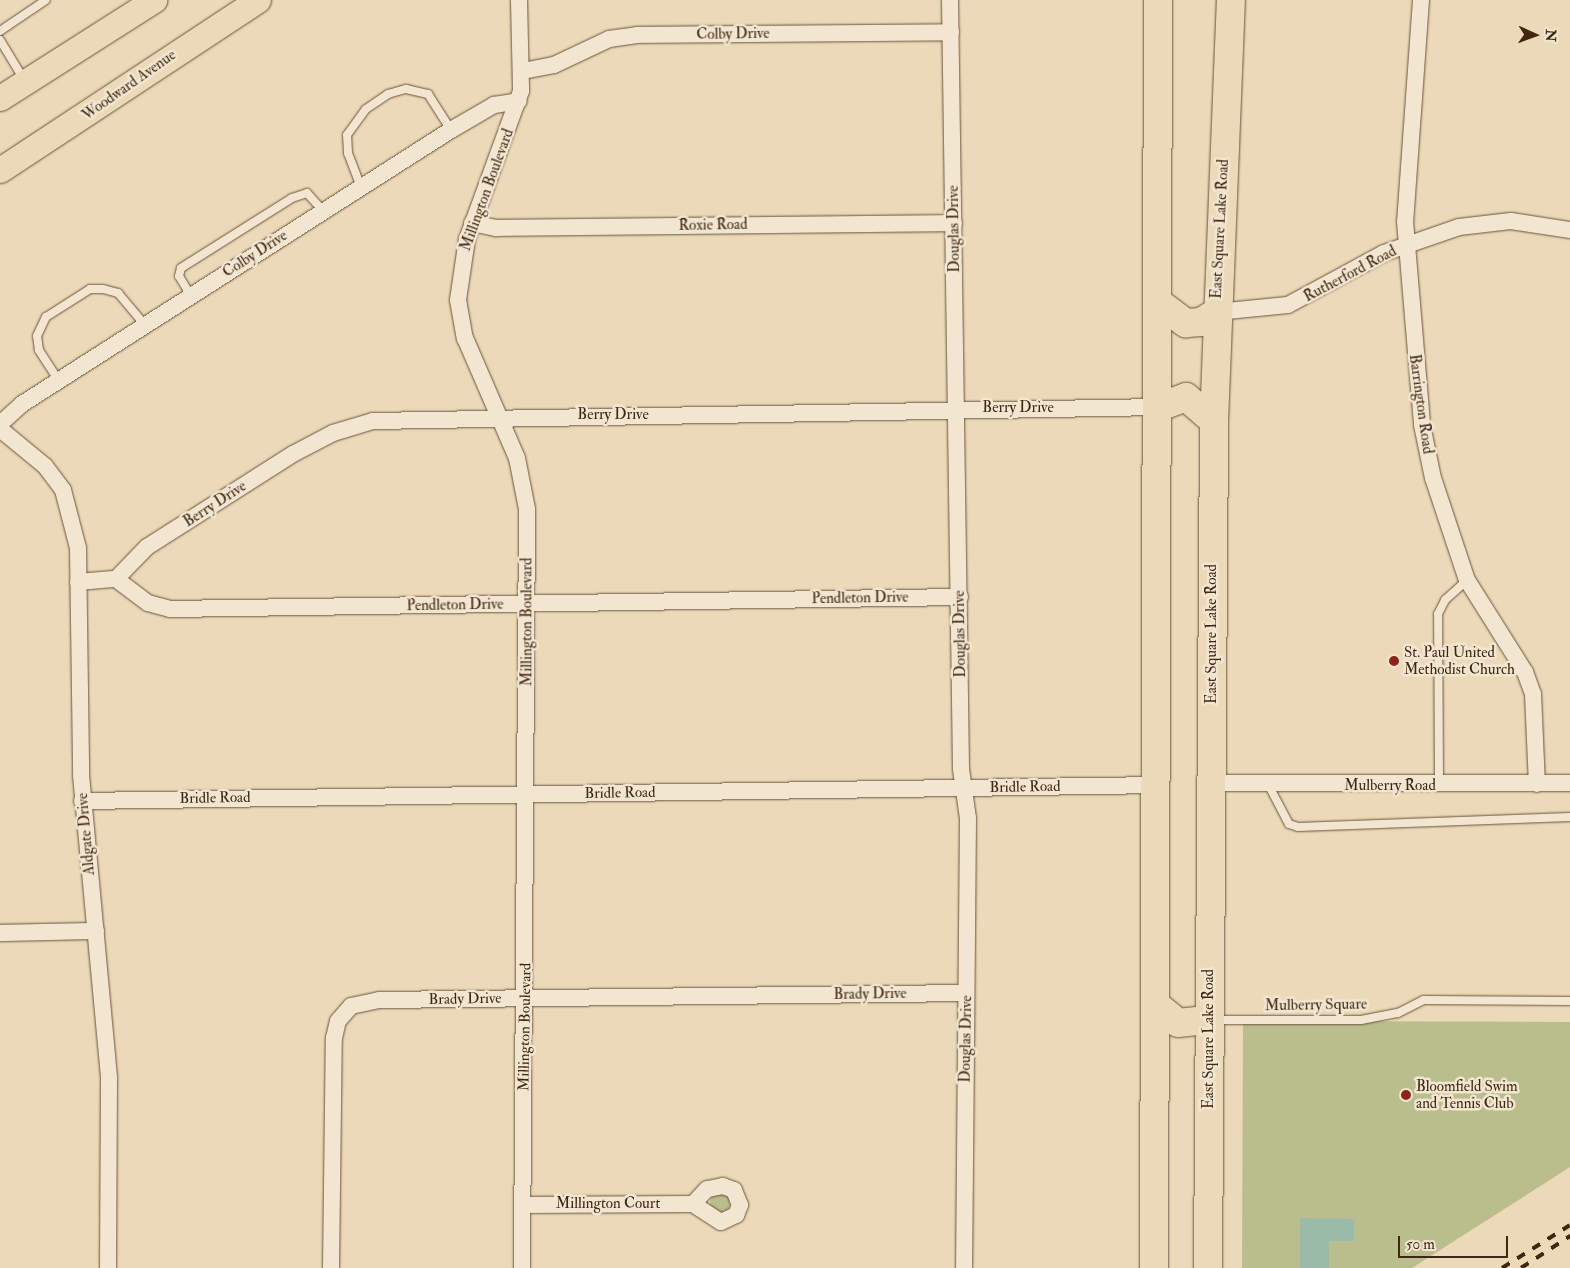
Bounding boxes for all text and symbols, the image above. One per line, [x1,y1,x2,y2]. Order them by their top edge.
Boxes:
north arrow [1510,10,1560,60]
street label: Colby Drive [696,24,770,44]
text: N [1542,29,1559,42]
street label: Woodward Avenue [79,46,179,124]
street label: Millington Boulevard [457,127,517,253]
street label: East Square Lake Road [1207,159,1233,299]
street label: Douglas Drive [944,185,964,273]
street label: Roxie Road [678,215,748,235]
street label: Colby Drive [219,226,291,282]
street label: Rutherford Road [1301,242,1399,306]
street label: Barrington Road [1405,353,1437,455]
street label: Berry Drive [982,399,1054,417]
street label: Berry Drive [577,406,649,424]
street label: Berry Drive [180,477,250,531]
street label: Millington Boulevard [518,558,536,686]
street label: East Square Lake Road [1203,564,1221,704]
street label: Pendleton Drive [811,588,909,608]
street label: Douglas Drive [950,590,970,678]
street label: Pendleton Drive [406,595,504,615]
place label: St. Paul United Methodist Church [1404,643,1515,678]
marker: St. Paul United Methodist Church [1388,655,1400,667]
street label: Bridle Road [989,777,1061,797]
street label: Mulberry Road [1344,777,1436,795]
street label: Bridle Road [584,783,656,803]
street label: Bridle Road [179,788,251,808]
street label: Aldgate Drive [73,792,99,876]
street label: Millington Boulevard [515,963,535,1091]
street label: East Square Lake Road [1200,969,1218,1109]
street label: Brady Drive [833,984,907,1004]
street label: Brady Drive [428,989,502,1009]
street label: Douglas Drive [956,995,976,1083]
street label: Mulberry Square [1265,995,1367,1015]
place label: Bloomfield Swim and Tennis Club [1416,1077,1518,1112]
marker: Bloomfield Swim and Tennis Club [1400,1089,1412,1101]
street label: Millington Court [556,1195,660,1213]
scale bar [1400,1226,1510,1258]
text: 50 m [1406,1235,1435,1254]

